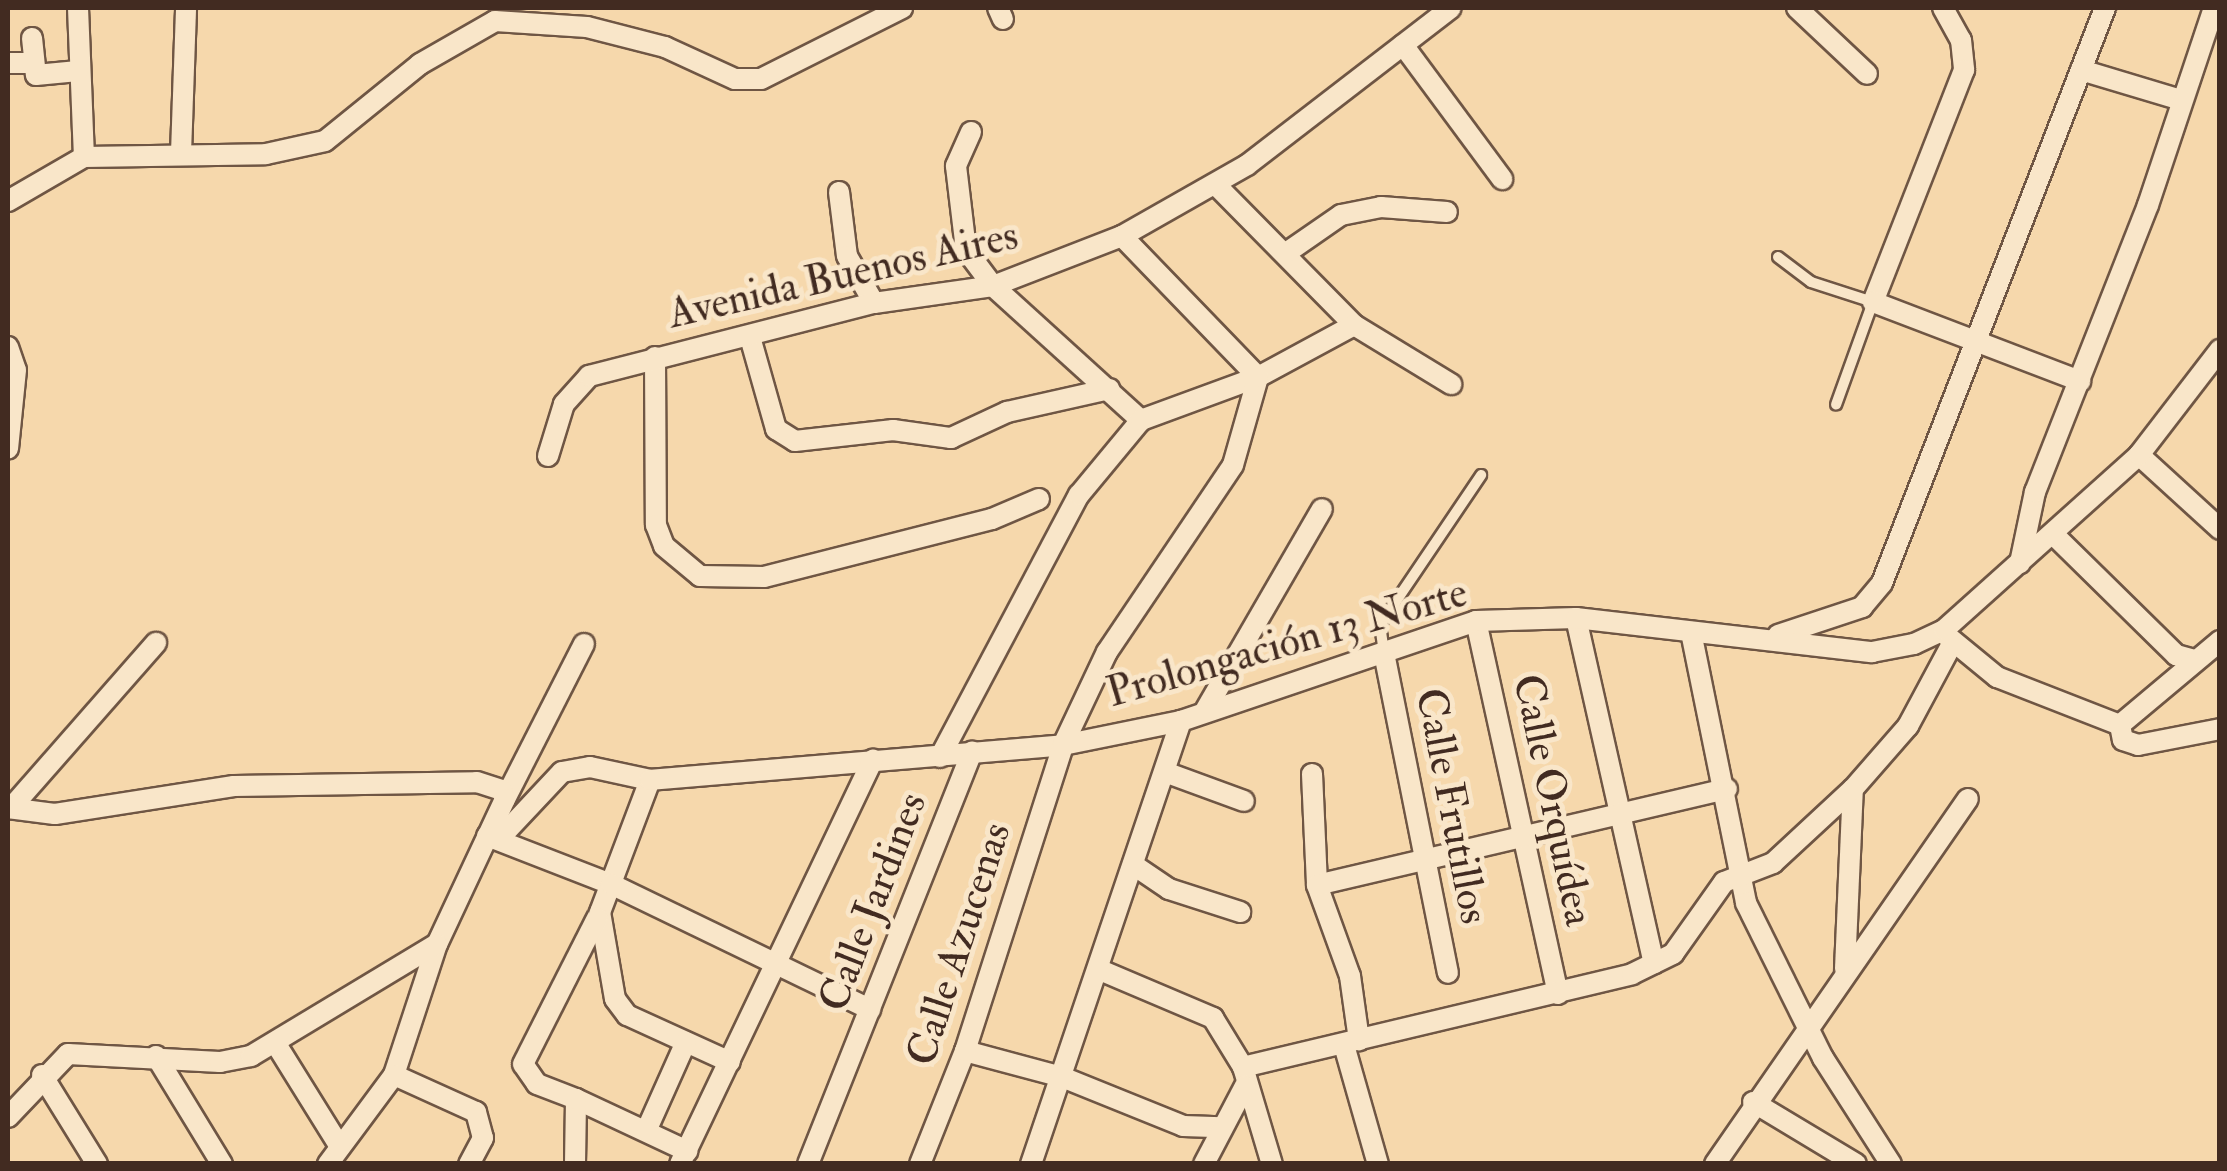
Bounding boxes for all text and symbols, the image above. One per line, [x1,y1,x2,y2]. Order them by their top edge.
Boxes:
street label: Avenida Buenos Aires [663,210,1023,340]
street label: Prolongación 13 Norte [1101,567,1473,719]
street label: Calle Orquídea [1502,670,1604,930]
street label: Calle Frutillos [1404,684,1500,928]
street label: Calle Jardines [808,786,938,1018]
street label: Calle Azucenas [896,816,1022,1072]

